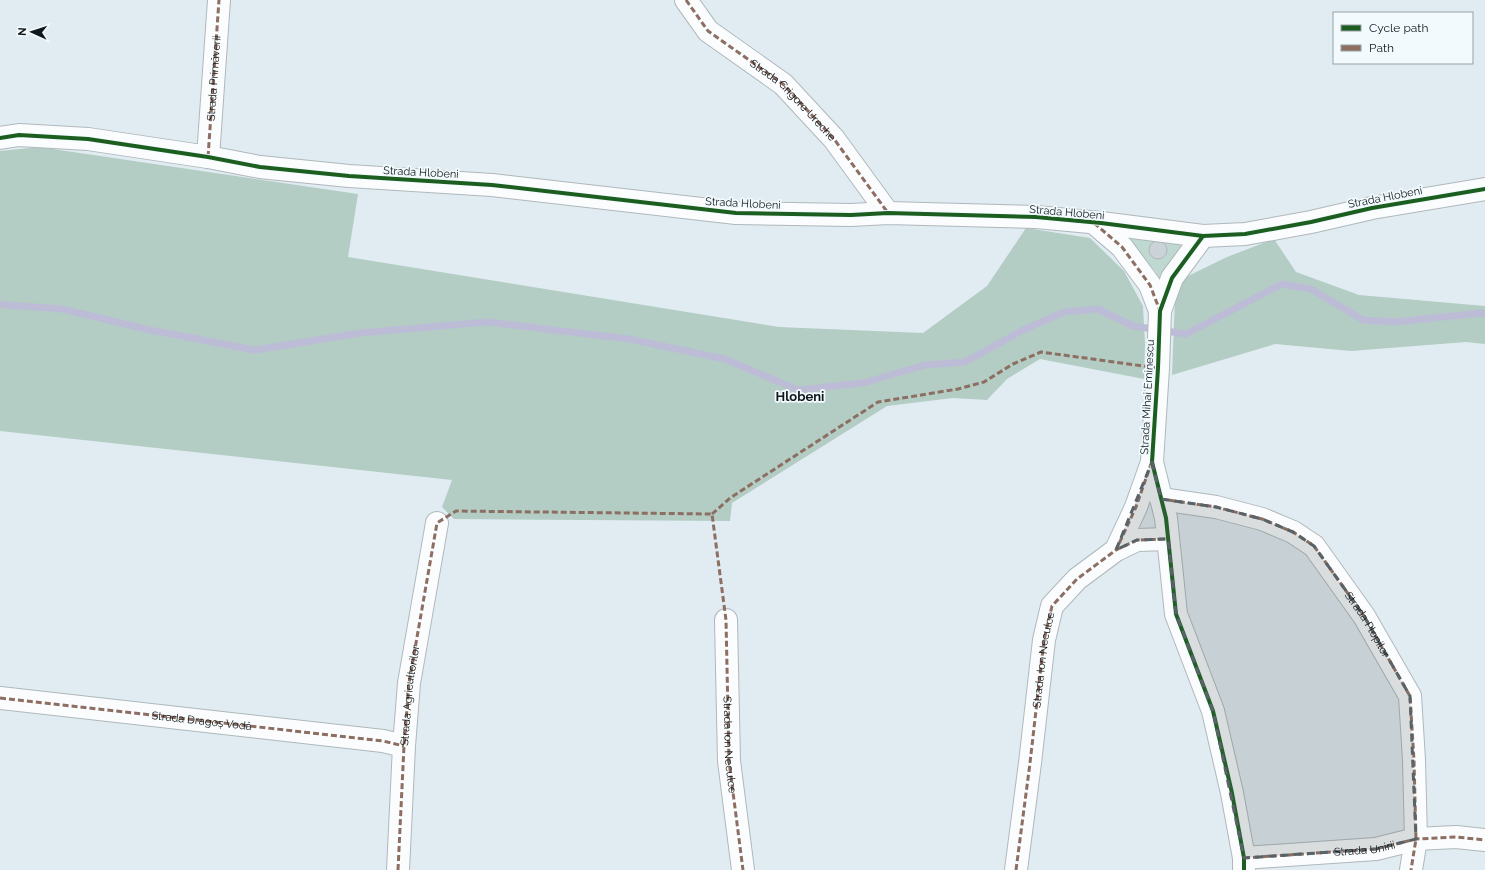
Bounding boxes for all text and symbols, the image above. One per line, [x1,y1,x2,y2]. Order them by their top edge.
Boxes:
north arrow [12,12,52,52]
legend [1333,12,1473,64]
text: Cycle path [1369,21,1428,35]
text: N [16,27,29,36]
street label: Strada Primăverii [205,35,223,121]
text: Path [1369,41,1394,55]
street label: Strada Grigore Ureche [747,57,839,144]
street label: Strada Hlobeni [383,164,459,181]
street label: Strada Hlobeni [1347,184,1423,211]
street label: Strada Hlobeni [705,195,781,212]
street label: Strada Hlobeni [1029,203,1105,222]
street label: Strada Mihai Eminescu [1138,339,1157,455]
district label: Hlobeni [776,389,824,404]
street label: Strada Plopilor [1342,589,1392,660]
street label: Strada Ion Neculce [1030,610,1058,709]
street label: Strada Agricultorilor [398,644,423,746]
street label: Strada Ion Neculce [721,696,739,795]
street label: Strada Dragoș Vodă [151,709,252,733]
street label: Strada Unirii [1334,838,1397,859]

